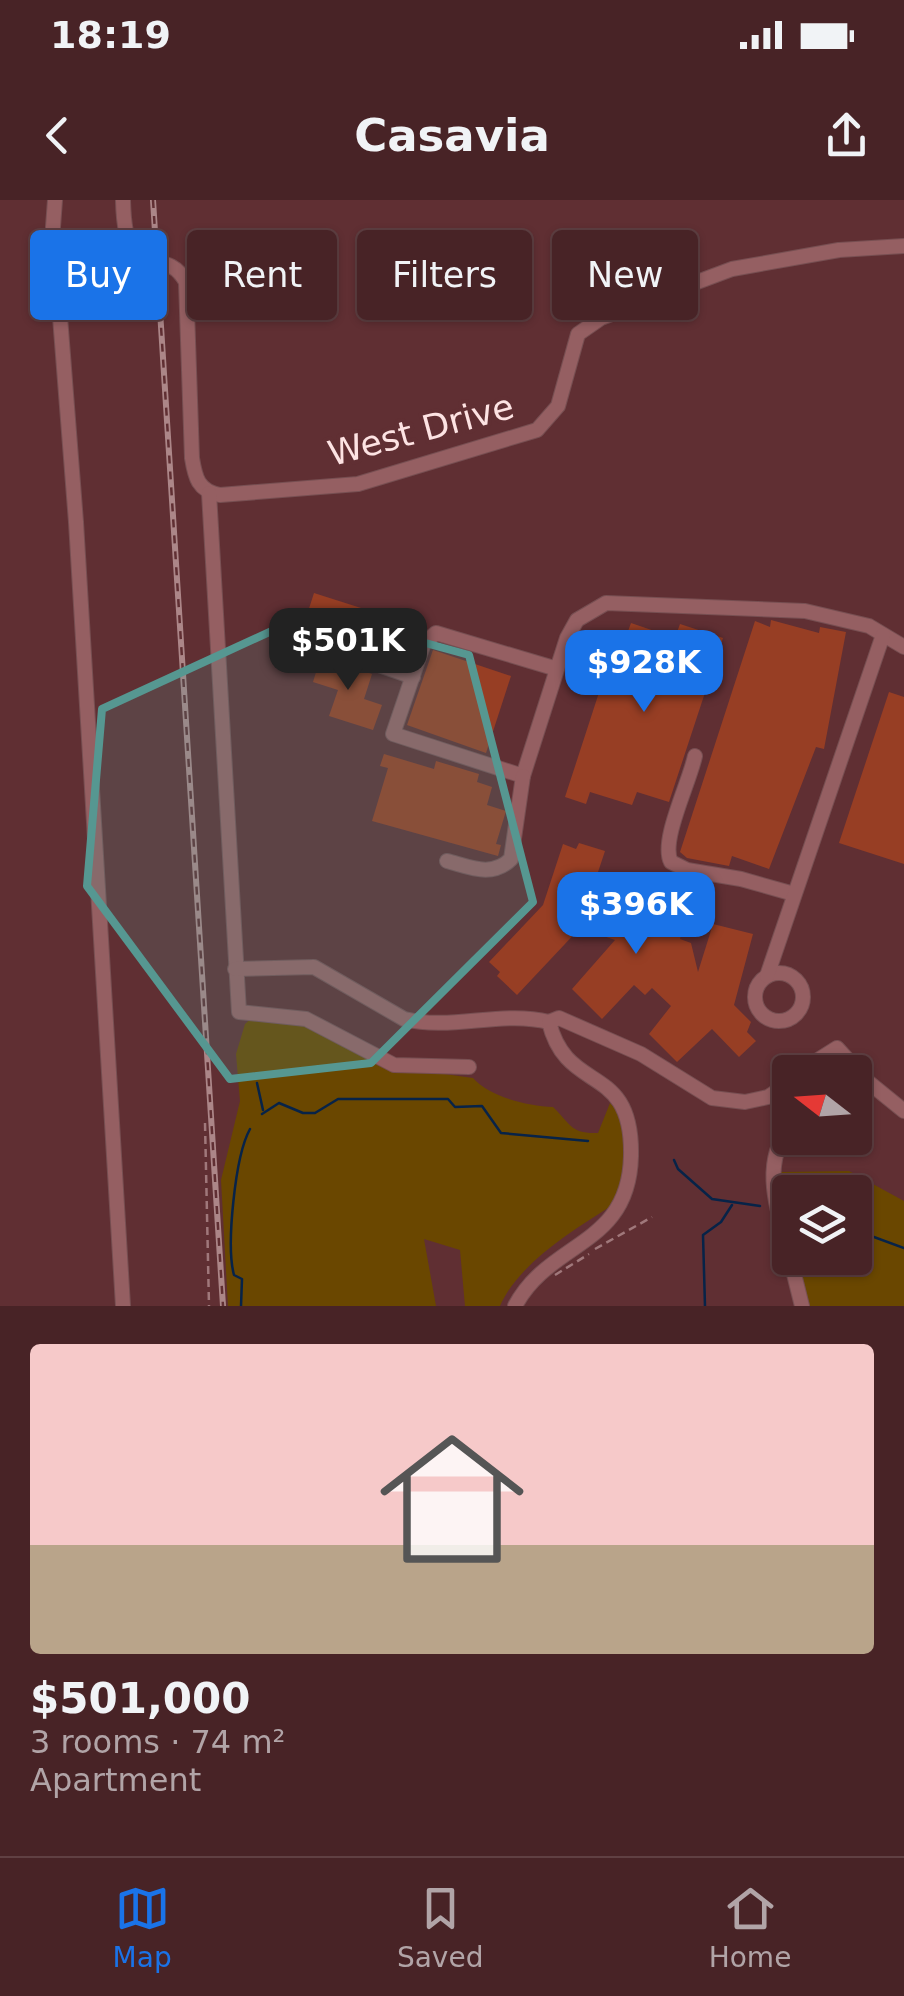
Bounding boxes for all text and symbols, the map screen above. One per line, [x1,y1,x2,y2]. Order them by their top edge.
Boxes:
text: 18:19 [50,13,171,57]
icon: back [30,108,85,163]
icon: share [819,108,874,163]
text: Casavia [354,109,550,162]
chip: Buy [30,230,167,320]
chip: Rent [187,230,337,320]
chip: Filters [357,230,532,320]
chip: New [552,230,698,320]
street label: West Drive [324,386,518,474]
pin: $501K [278,608,418,693]
text: $501K [291,621,405,659]
pin: $928K [574,630,714,715]
text: $928K [587,643,701,681]
pin: $396K [566,872,706,957]
text: $396K [579,885,693,923]
north arrow [772,1055,872,1155]
map controls [772,1055,872,1275]
button: layers [772,1175,872,1275]
icon: home [362,1409,542,1589]
text: $501,000 [30,1674,251,1723]
text: 3 rooms · 74 m² [30,1723,285,1761]
text: Apartment [30,1761,201,1799]
tab: Map [113,1881,172,1974]
tab: Saved [397,1881,483,1974]
tab: Home [709,1881,791,1974]

